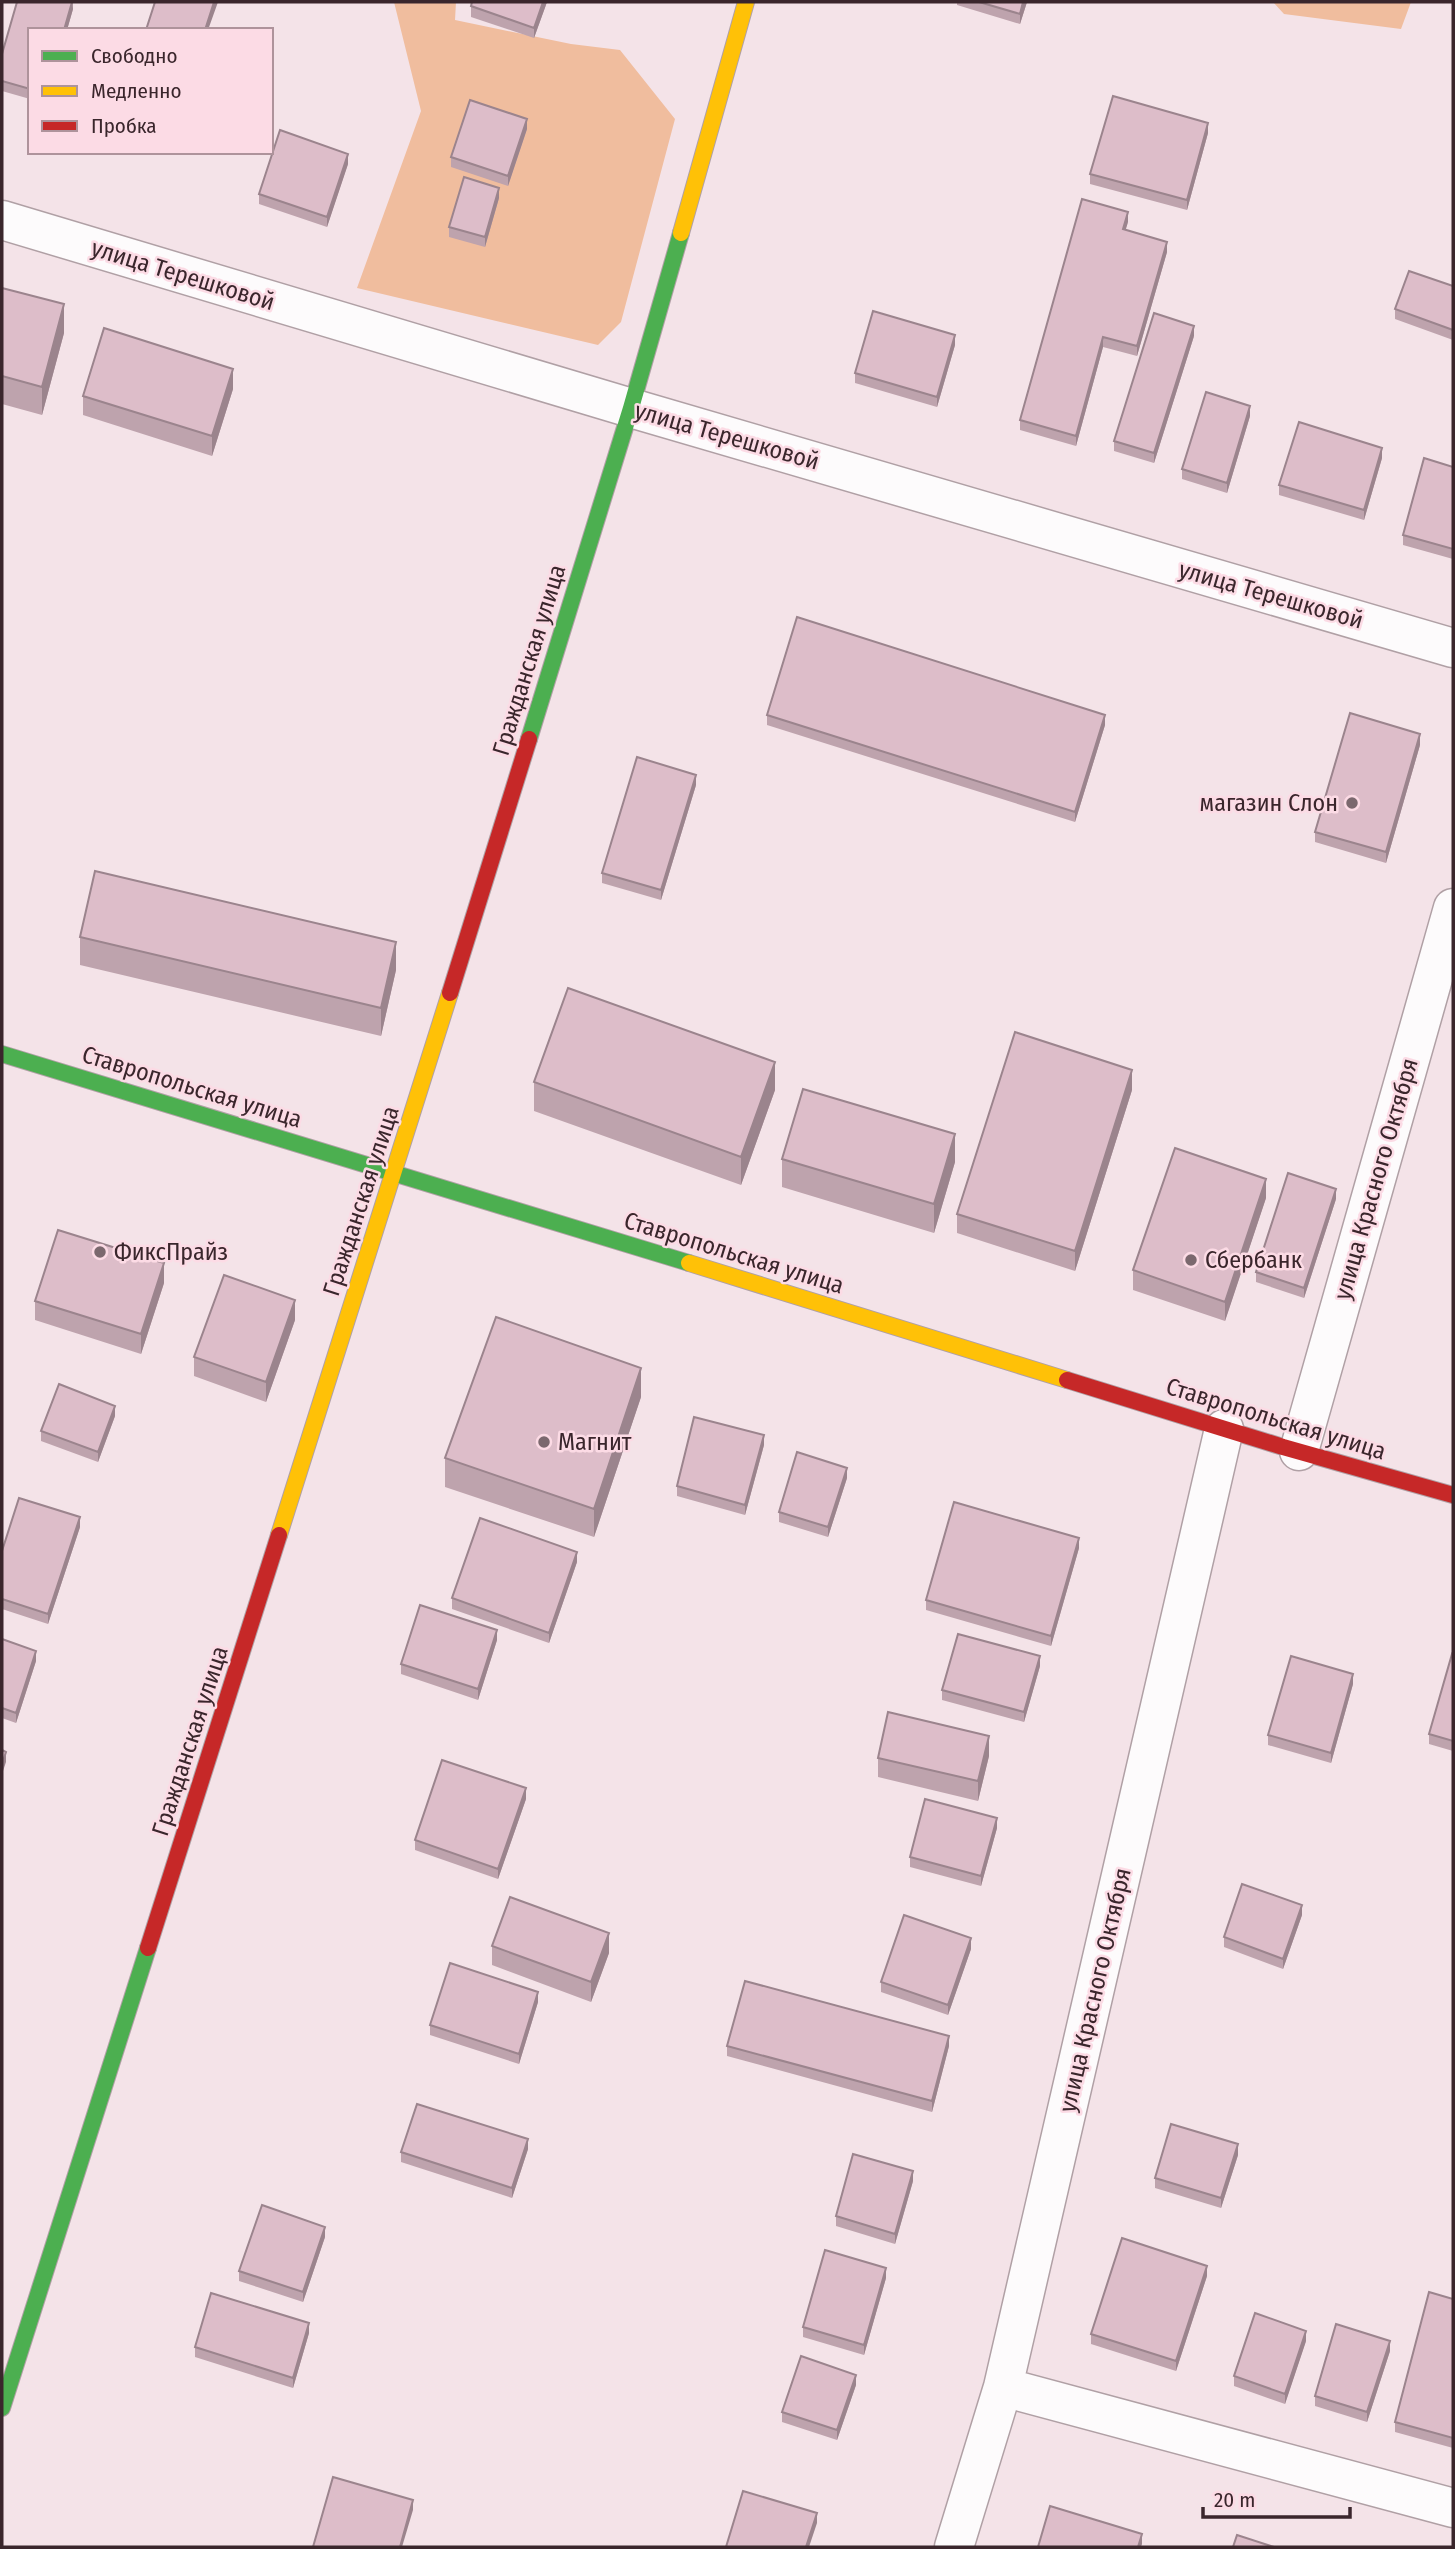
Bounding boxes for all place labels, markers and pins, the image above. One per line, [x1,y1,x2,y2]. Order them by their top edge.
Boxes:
place label: магазин Слон [1200,789,1338,817]
marker: магазин Слон [1344,795,1360,811]
place label: ФиксПрайз [114,1238,228,1266]
marker: ФиксПрайз [92,1244,108,1260]
place label: Сбербанк [1205,1246,1303,1274]
marker: Сбербанк [1183,1252,1199,1268]
place label: Магнит [558,1428,632,1456]
marker: Магнит [536,1434,552,1450]

